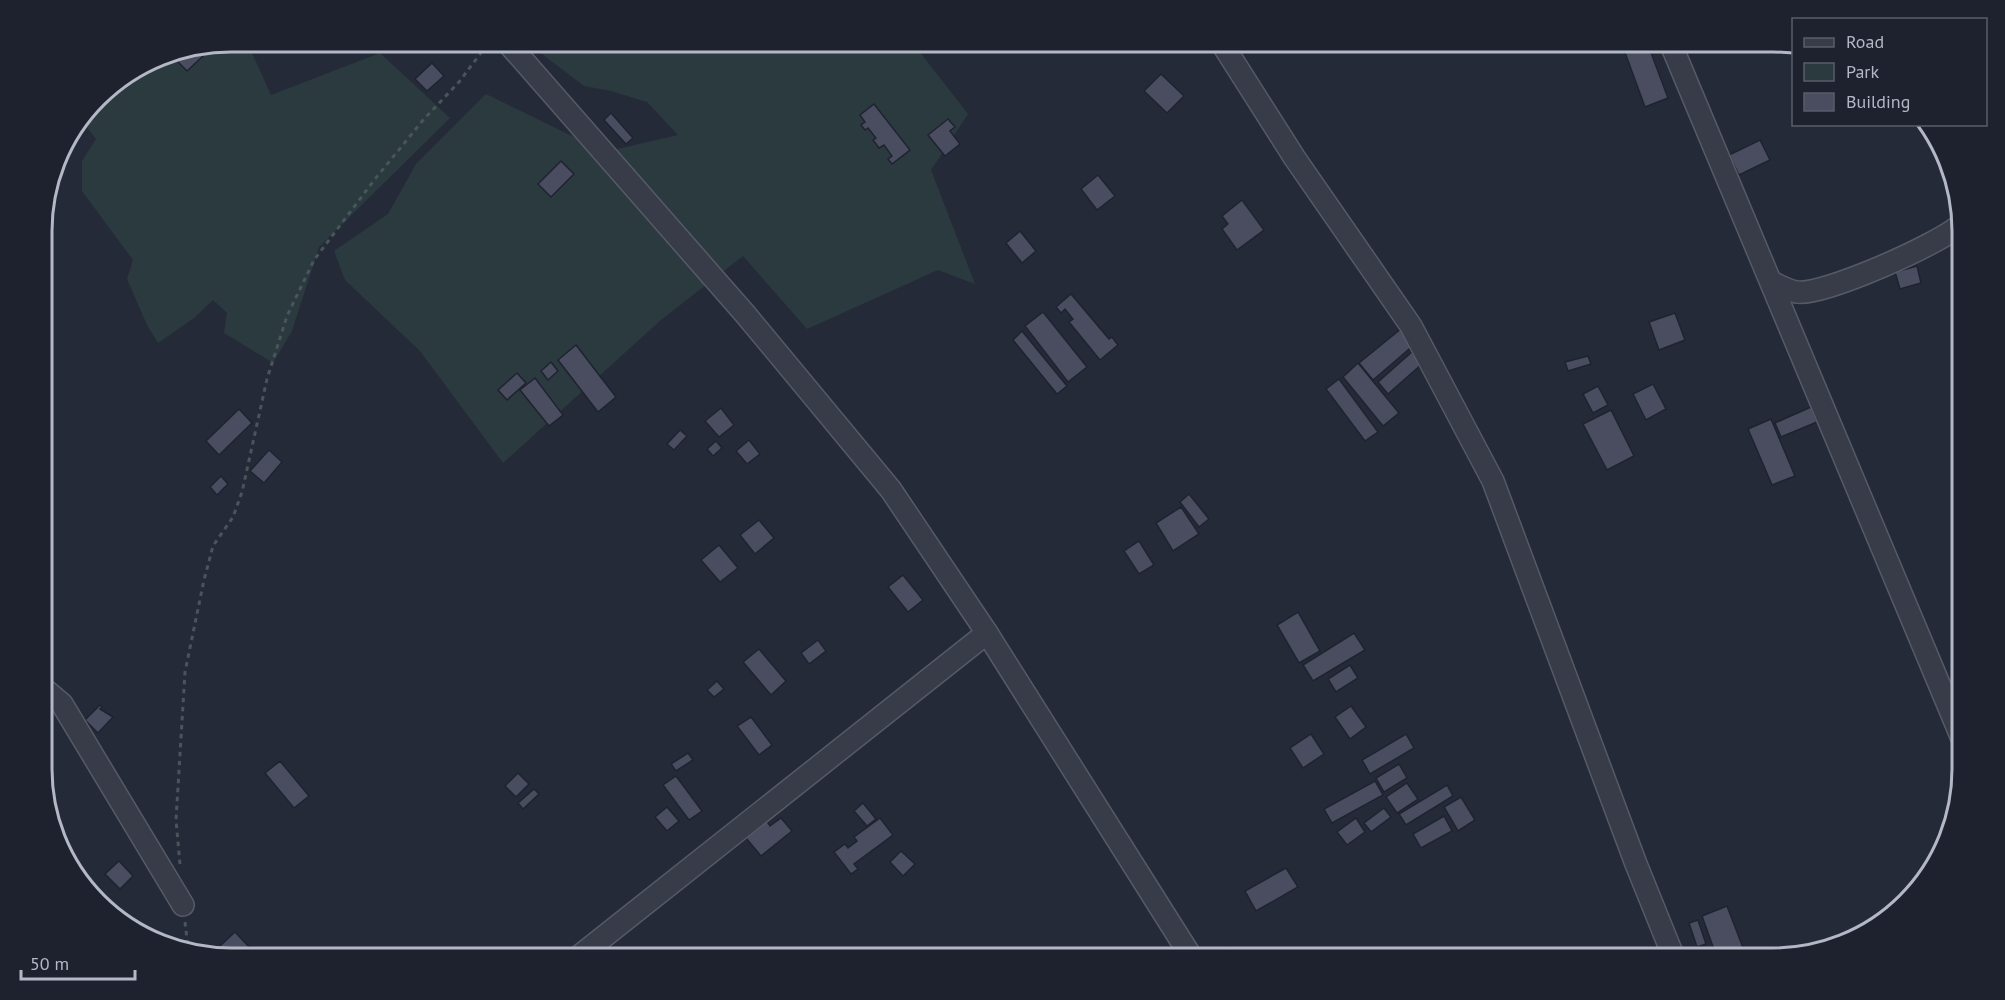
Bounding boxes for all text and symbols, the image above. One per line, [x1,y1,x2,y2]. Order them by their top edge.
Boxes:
legend [1792,18,1987,126]
text: Road [1846,30,1884,53]
text: Park [1846,60,1879,83]
text: Building [1846,90,1910,113]
scale bar [21,943,135,981]
text: 50 m [30,952,69,975]

